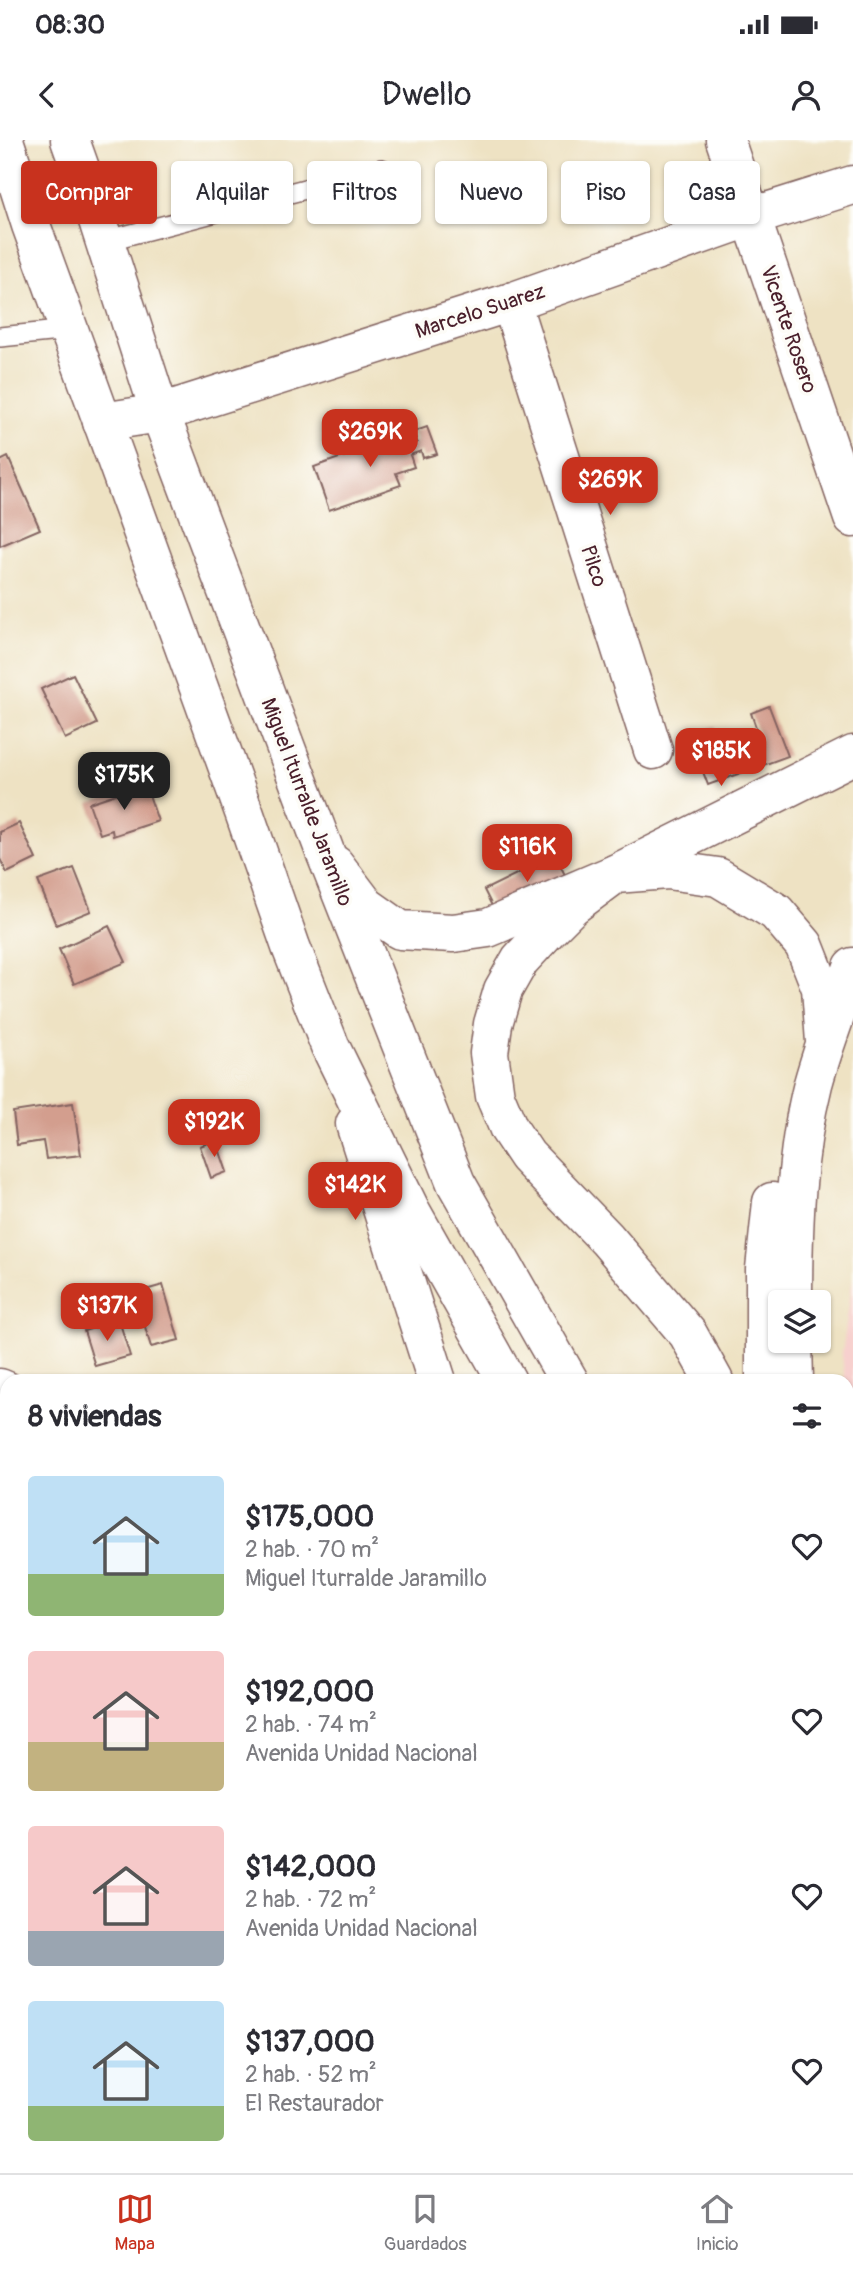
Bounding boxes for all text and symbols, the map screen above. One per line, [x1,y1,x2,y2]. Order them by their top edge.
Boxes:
text: 08:30 [35,9,105,41]
text: Dwello [382,75,471,115]
icon: back [28,76,66,114]
icon: person [787,76,825,114]
chip: Comprar [21,161,157,224]
chip: Alquilar [171,161,293,224]
chip: Filtros [307,161,421,224]
chip: Nuevo [435,161,547,224]
chip: Piso [561,161,650,224]
chip: Casa [664,161,760,224]
street label: Vicente Rosero [754,262,823,397]
street label: Marcelo Suarez [412,278,549,345]
pin: $269K [321,410,419,469]
text: $269K [338,417,402,446]
pin: $269K [561,458,659,517]
text: $269K [578,465,642,494]
street label: Pilco [574,542,613,590]
street label: Miguel Iturralde Jaramillo [254,694,359,910]
pin: $185K [672,728,770,788]
text: $185K [691,736,751,765]
pin: $175K [75,752,173,812]
text: $175K [94,760,154,789]
pin: $116K [478,824,576,884]
text: $116K [498,832,556,861]
pin: $192K [165,1100,263,1159]
text: $192K [184,1107,244,1136]
pin: $142K [306,1163,404,1222]
text: $142K [324,1170,386,1199]
pin: $137K [58,1284,156,1343]
map controls [768,1290,831,1353]
button: layers [768,1290,831,1353]
text: $137K [77,1291,137,1320]
icon: filters [788,1397,826,1435]
text: 8 viviendas [28,1398,161,1435]
text: $175,000 [245,1498,374,1535]
icon: home [84,1504,168,1588]
icon: heart [788,1527,826,1565]
text: 2 hab. · 70 m² [245,1535,379,1564]
text: Miguel Iturralde Jaramillo [245,1564,487,1593]
text: $192,000 [245,1673,374,1710]
icon: home [84,1679,168,1763]
icon: heart [788,1702,826,1740]
text: 2 hab. · 74 m² [245,1710,377,1739]
text: Avenida Unidad Nacional [245,1739,478,1768]
text: $142,000 [245,1848,376,1885]
icon: home [84,1854,168,1938]
icon: heart [788,1877,826,1915]
text: 2 hab. · 72 m² [245,1885,376,1914]
text: Avenida Unidad Nacional [245,1914,478,1943]
text: $137,000 [245,2023,375,2060]
icon: home [84,2029,168,2113]
icon: heart [788,2052,826,2090]
text: 2 hab. · 52 m² [245,2060,377,2089]
text: El Restaurador [245,2089,384,2118]
tab: Mapa [114,2190,155,2256]
tab: Guardados [384,2190,467,2256]
tab: Inicio [696,2190,739,2256]

